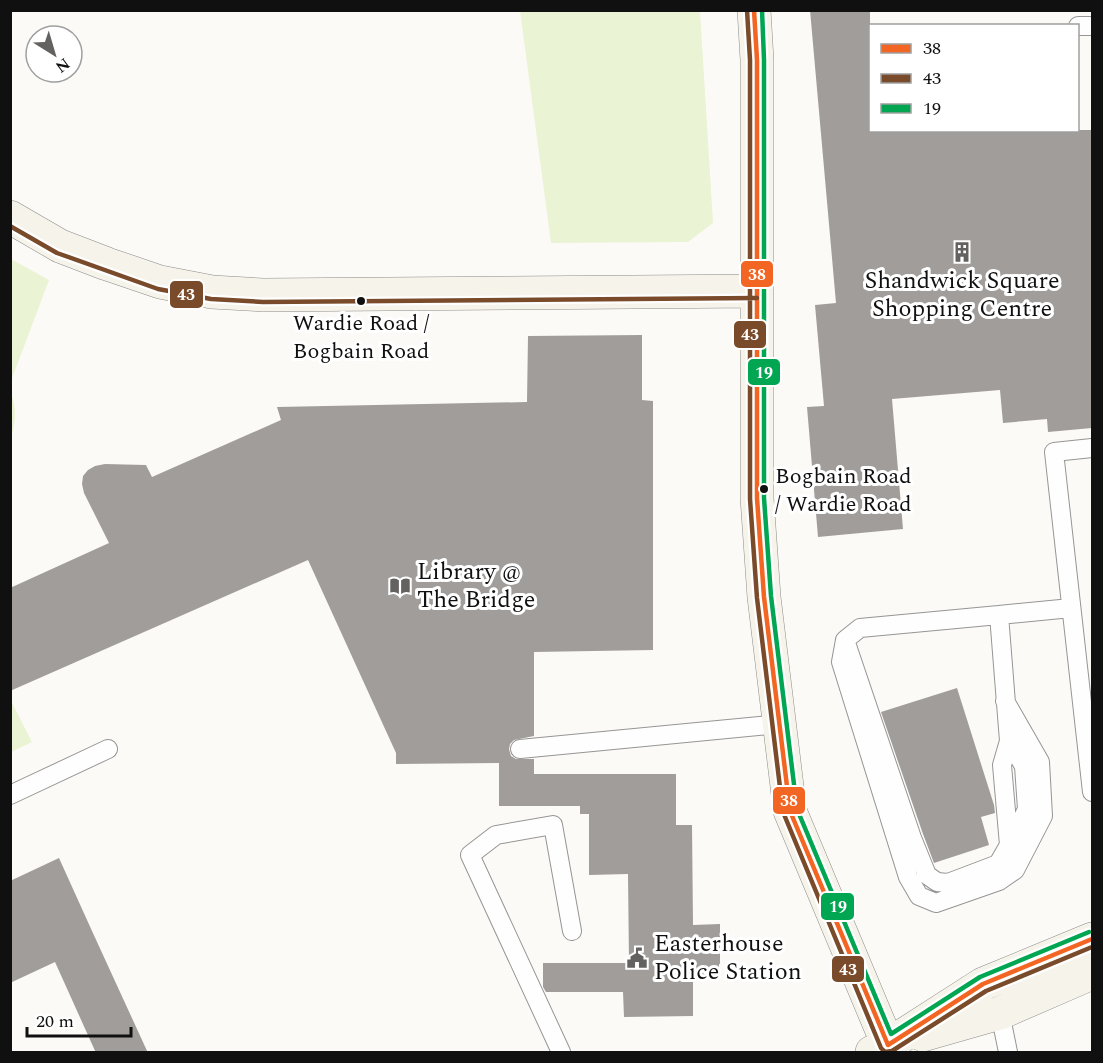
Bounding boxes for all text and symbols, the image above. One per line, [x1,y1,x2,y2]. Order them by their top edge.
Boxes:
north arrow [24,24,84,84]
legend [869,24,1079,132]
text: 38 [923,35,941,62]
text: N [50,52,75,79]
text: 43 [923,65,941,92]
text: 19 [923,95,941,122]
building icon: Shandwick Square Shopping Centre [950,240,974,264]
line badge: 38 [740,260,774,288]
text: 38 [748,263,766,287]
place label: Shandwick Square Shopping Centre [864,263,1060,327]
line badge: 43 [169,280,204,309]
text: 43 [177,283,195,307]
marker: Wardie Road / Bogbain Road [355,295,367,307]
place label: Wardie Road / Bogbain Road [293,307,430,368]
line badge: 43 [733,320,767,349]
text: 43 [741,323,759,347]
line badge: 19 [747,358,781,386]
text: 19 [755,361,773,385]
place label: Bogbain Road / Wardie Road [775,460,912,521]
marker: Bogbain Road / Wardie Road [758,483,770,495]
place label: Library @ The Bridge [417,554,536,618]
library icon: Library @ The Bridge [388,574,412,598]
line badge: 38 [772,786,806,815]
text: 38 [780,789,798,813]
line badge: 19 [820,892,855,921]
text: 19 [829,895,847,919]
place label: Easterhouse Police Station [654,926,802,990]
public building icon: Easterhouse Police Station [625,946,649,970]
line badge: 43 [831,955,865,983]
text: 43 [839,958,857,982]
scale bar [27,1000,130,1038]
text: 20 m [36,1008,74,1035]

